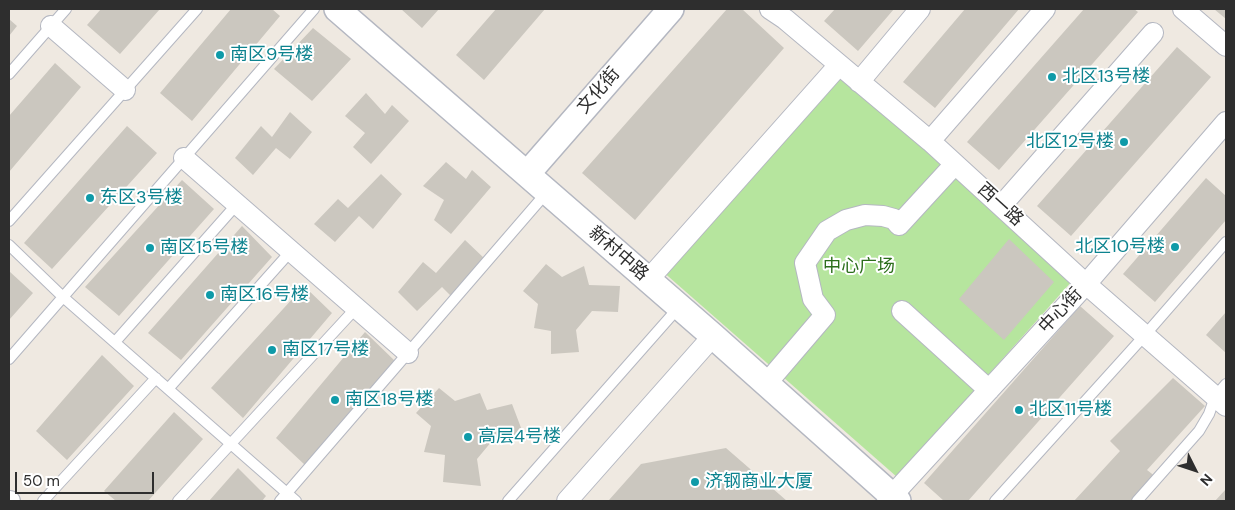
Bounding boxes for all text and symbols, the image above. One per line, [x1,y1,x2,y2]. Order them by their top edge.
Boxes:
place label: 南区9号楼 [230,44,313,66]
marker: 南区9号楼 [214,49,226,61]
street label: 文化街 [573,64,625,118]
place label: 北区13号楼 [1062,66,1150,88]
marker: 北区13号楼 [1046,71,1058,83]
place label: 北区12号楼 [1026,131,1114,153]
marker: 北区12号楼 [1118,136,1130,148]
street label: 西一路 [973,179,1027,231]
place label: 东区3号楼 [100,187,183,209]
marker: 东区3号楼 [84,192,96,204]
street label: 新村中路 [584,222,652,286]
place label: 北区10号楼 [1075,236,1165,258]
place label: 南区15号楼 [160,237,249,259]
marker: 北区10号楼 [1169,241,1181,253]
marker: 南区15号楼 [144,242,156,254]
park label: 中心广场 [823,256,895,278]
place label: 南区16号楼 [220,284,309,306]
street label: 中心街 [1035,284,1087,338]
marker: 南区16号楼 [204,289,216,301]
place label: 南区17号楼 [282,339,369,361]
marker: 南区17号楼 [266,344,278,356]
place label: 南区18号楼 [345,389,434,411]
marker: 南区18号楼 [329,394,341,406]
place label: 北区11号楼 [1029,399,1112,421]
marker: 北区11号楼 [1013,404,1025,416]
place label: 高层4号楼 [478,426,561,448]
marker: 高层4号楼 [462,431,474,443]
north arrow [1170,445,1220,495]
scale bar [18,462,156,494]
text: N [1196,470,1216,490]
text: 50 m [23,471,60,491]
place label: 济钢商业大厦 [705,471,813,493]
marker: 济钢商业大厦 [689,476,701,488]

